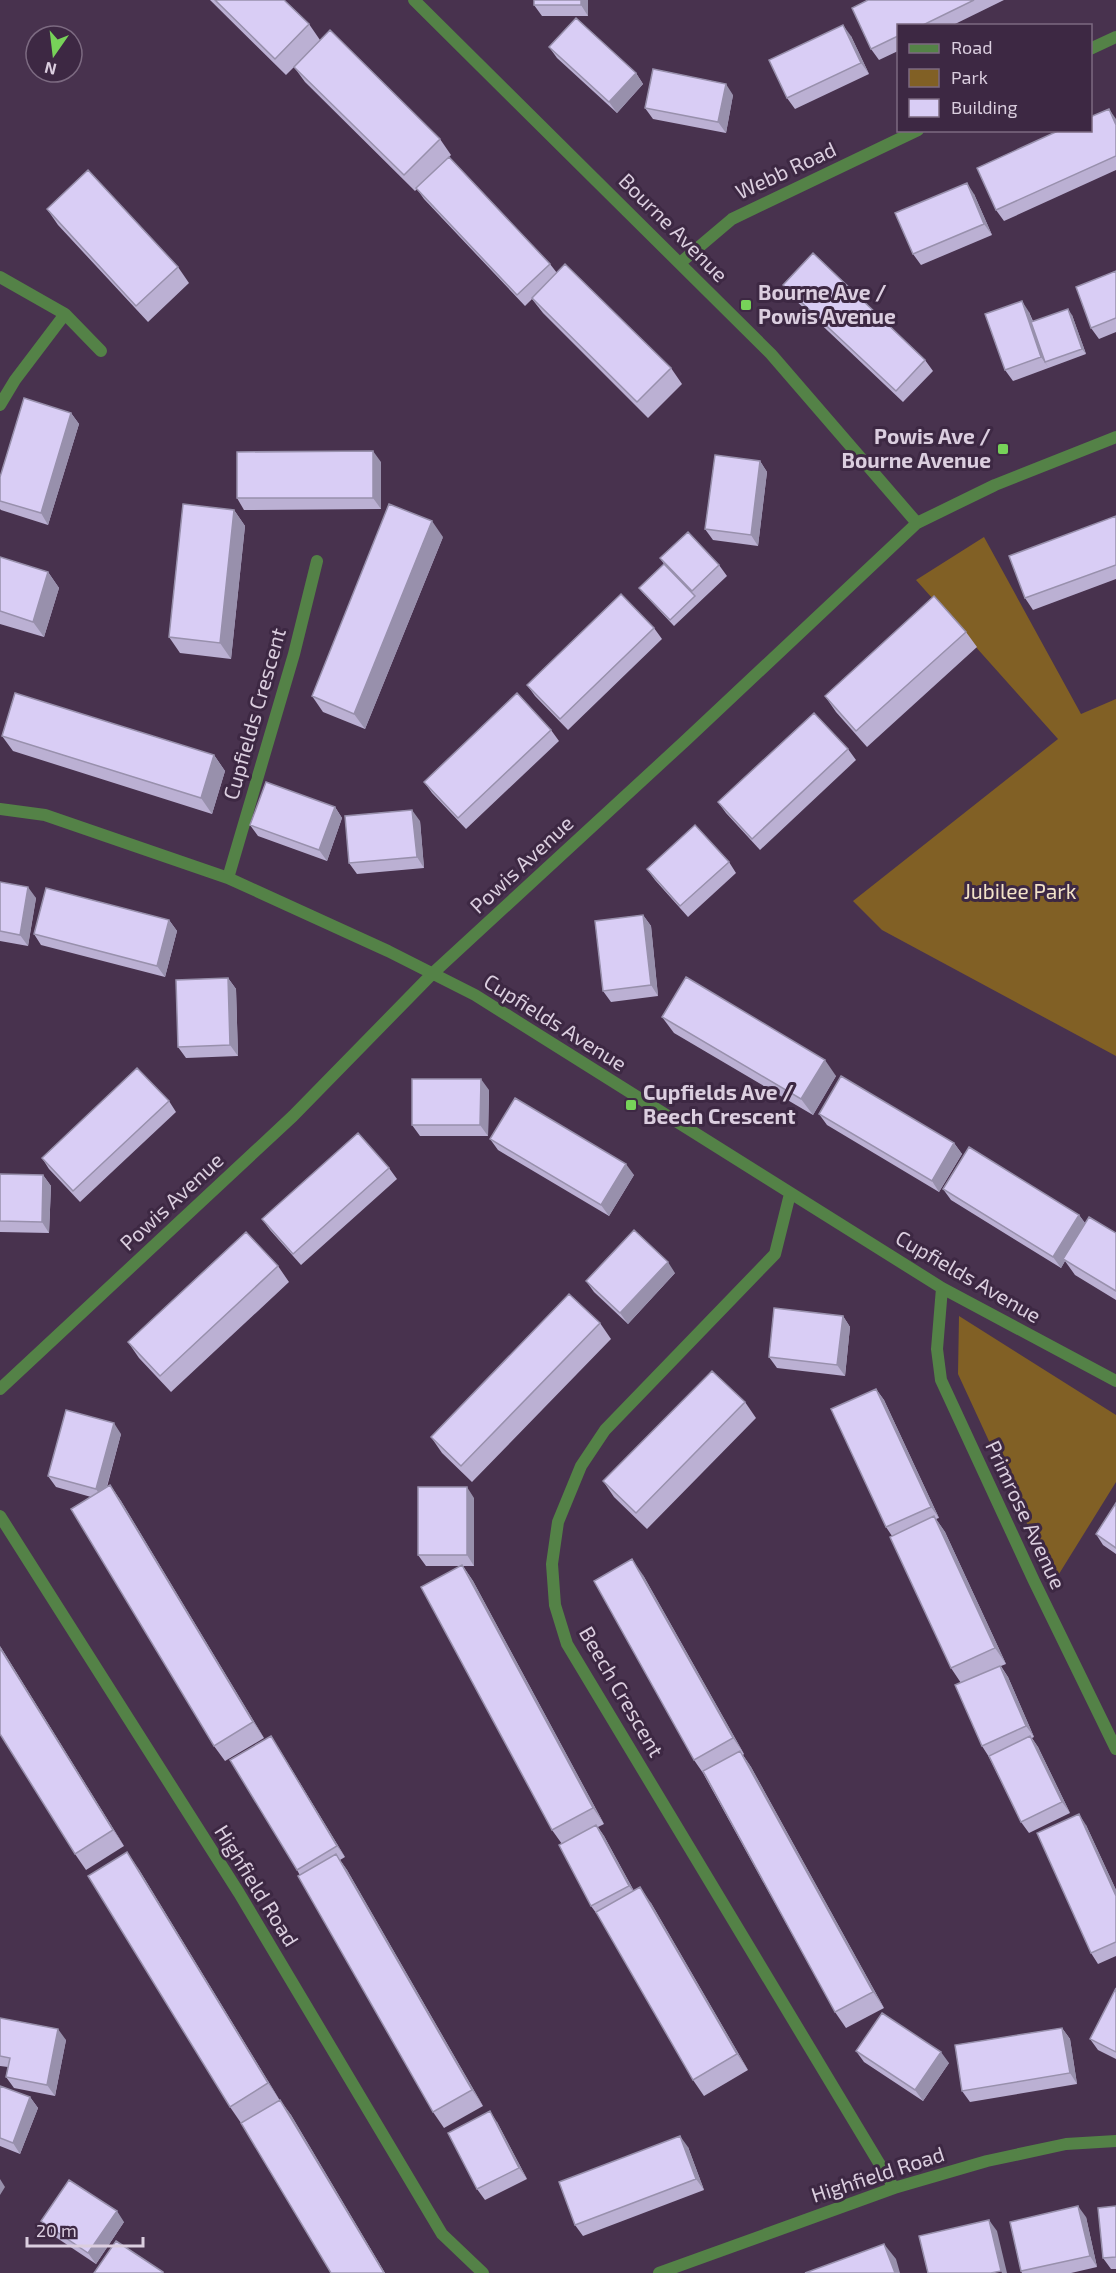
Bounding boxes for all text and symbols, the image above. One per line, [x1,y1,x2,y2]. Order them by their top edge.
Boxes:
north arrow [24,24,84,84]
legend [897,24,1092,132]
text: Road [951,36,992,58]
text: N [42,58,58,80]
text: Park [951,66,988,88]
text: Building [951,96,1018,118]
street label: Webb Road [731,136,839,204]
street label: Bourne Avenue [615,167,734,286]
place label: Bourne Ave / Powis Avenue [758,279,896,328]
marker: Bourne Ave / Powis Avenue [739,298,753,312]
place label: Powis Ave / Bourne Avenue [842,423,991,472]
marker: Powis Ave / Bourne Avenue [996,442,1010,456]
street label: Cupfields Crescent [217,625,290,802]
street label: Powis Avenue [464,810,578,918]
park label: Jubilee Park [964,878,1077,903]
street label: Cupfields Avenue [480,968,632,1076]
place label: Cupfields Ave / Beech Crescent [643,1079,796,1128]
marker: Cupfields Ave / Beech Crescent [624,1098,638,1112]
street label: Powis Avenue [114,1147,228,1255]
street label: Cupfields Avenue [892,1224,1046,1327]
street label: Primrose Avenue [981,1436,1072,1593]
street label: Beech Crescent [575,1622,670,1761]
street label: Highfield Road [210,1820,305,1951]
street label: Highfield Road [808,2140,947,2207]
scale bar [27,2210,142,2248]
text: 20 m [36,2219,77,2241]

